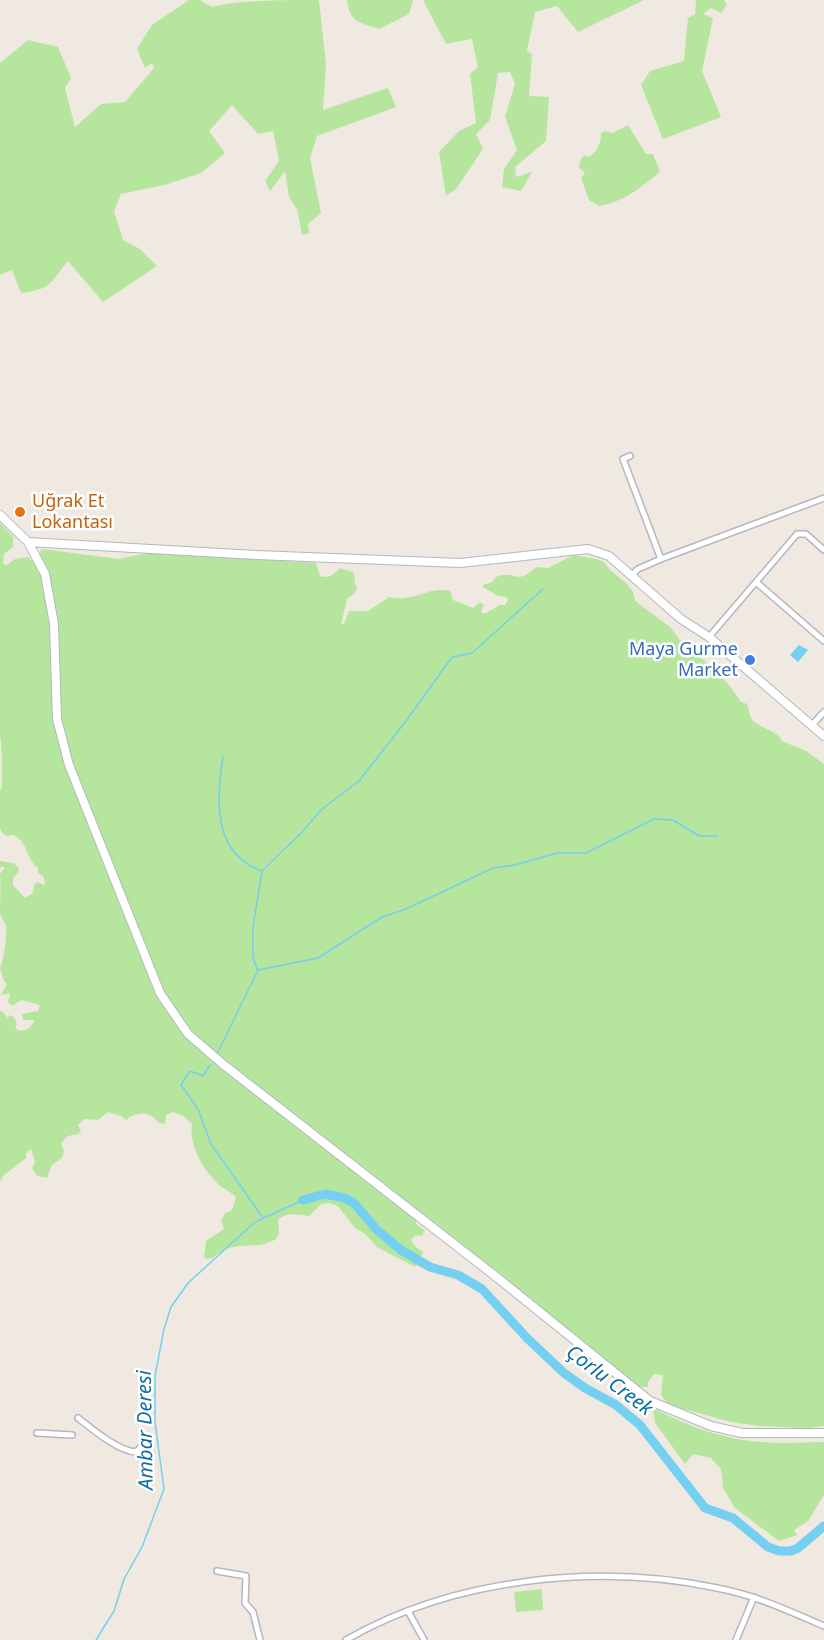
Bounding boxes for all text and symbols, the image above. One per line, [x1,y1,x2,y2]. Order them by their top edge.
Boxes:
place label: Uğrak Et Lokantası [32,491,113,534]
marker: Uğrak Et Lokantası [13,505,27,519]
place label: Maya Gurme Market [629,639,738,682]
marker: Maya Gurme Market [743,653,757,667]
water label: Çorlu Creek [561,1341,657,1421]
water label: Ambar Deresi [133,1370,159,1490]

